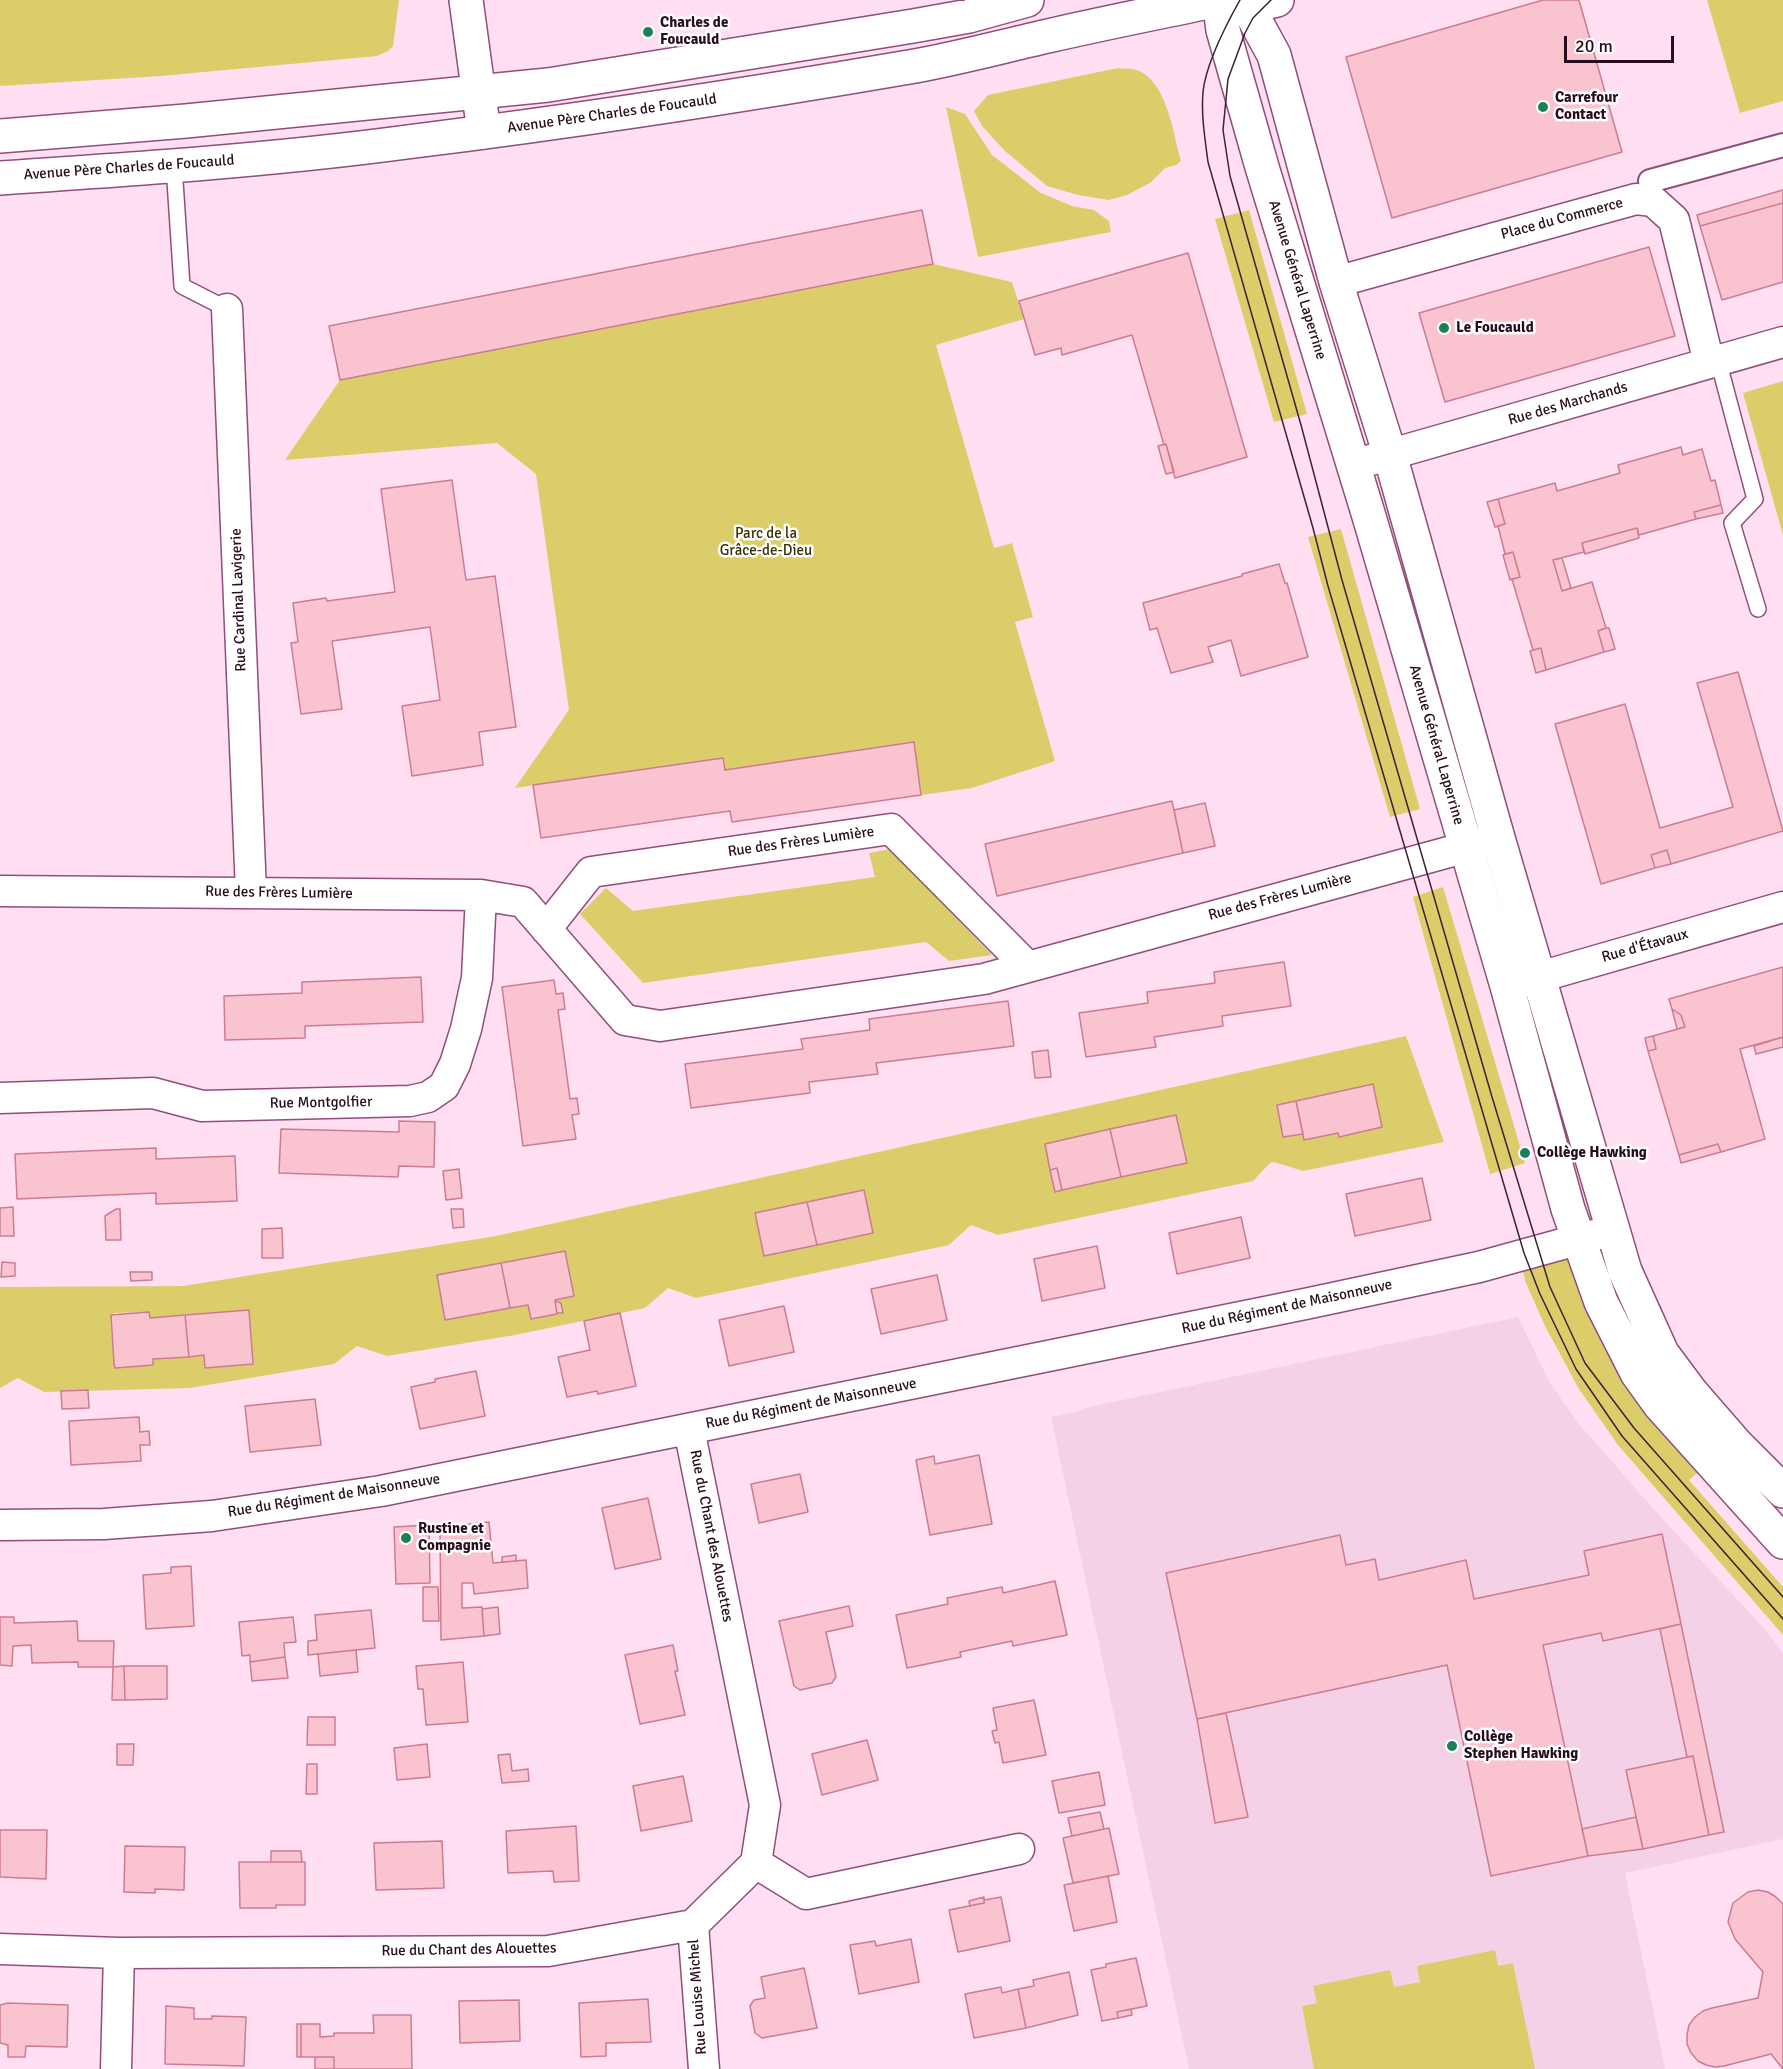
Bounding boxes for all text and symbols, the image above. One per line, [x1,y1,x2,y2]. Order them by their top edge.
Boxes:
place label: Charles de Foucauld [660,14,728,49]
scale bar [1567,24,1676,62]
marker: Charles de Foucauld [641,25,655,39]
text: 20 m [1575,35,1613,57]
place label: Carrefour Contact [1555,89,1618,124]
street label: Avenue Père Charles de Foucauld [506,90,718,138]
marker: Carrefour Contact [1536,100,1550,114]
street label: Avenue Père Charles de Foucauld [23,152,235,184]
street label: Place du Commerce [1499,194,1625,244]
street label: Avenue Général Laperrine [1264,198,1330,362]
place label: Le Foucauld [1456,319,1534,337]
marker: Le Foucauld [1437,321,1451,335]
street label: Rue des Marchands [1506,378,1630,430]
park label: Parc de la Grâce-de-Dieu [720,525,812,560]
street label: Rue Cardinal Lavigerie [228,528,250,672]
street label: Avenue Général Laperrine [1405,663,1467,827]
street label: Rue des Frères Lumière [727,823,875,861]
street label: Rue des Frères Lumière [1206,869,1354,925]
street label: Rue des Frères Lumière [205,883,353,903]
street label: Rue d'Étavaux [1600,925,1690,967]
street label: Rue Montgolfier [270,1093,372,1113]
place label: Collège Hawking [1537,1144,1647,1162]
marker: Collège Hawking [1518,1146,1532,1160]
street label: Rue du Régiment de Maisonneuve [1180,1276,1394,1338]
street label: Rue du Régiment de Maisonneuve [704,1375,918,1433]
street label: Rue du Chant des Alouettes [685,1448,737,1624]
street label: Rue du Régiment de Maisonneuve [227,1470,441,1522]
place label: Rustine et Compagnie [418,1520,491,1555]
marker: Rustine et Compagnie [399,1531,413,1545]
place label: Collège Stephen Hawking [1464,1728,1578,1763]
marker: Collège Stephen Hawking [1445,1739,1459,1753]
street label: Rue du Chant des Alouettes [381,1939,557,1961]
street label: Rue Louise Michel [685,1939,711,2055]

